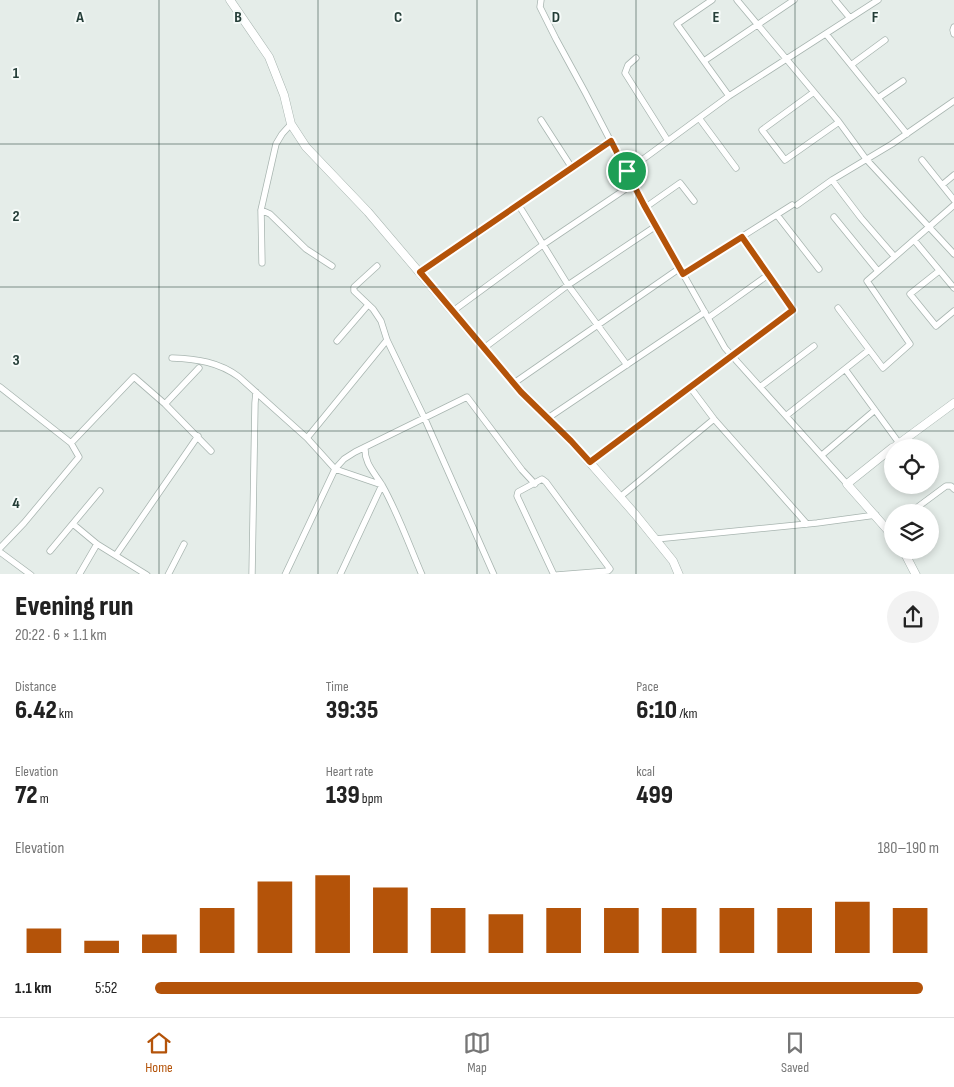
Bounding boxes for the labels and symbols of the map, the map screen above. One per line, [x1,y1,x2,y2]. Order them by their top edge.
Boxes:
text: A [75,8,84,27]
text: B [234,8,242,27]
text: C [394,8,402,27]
text: D [552,8,560,27]
text: E [713,8,720,27]
text: F [872,8,879,27]
text: 1 [13,64,20,83]
pin [606,150,648,192]
text: 2 [12,207,20,226]
text: 3 [12,351,20,370]
text: 4 [12,494,20,513]

